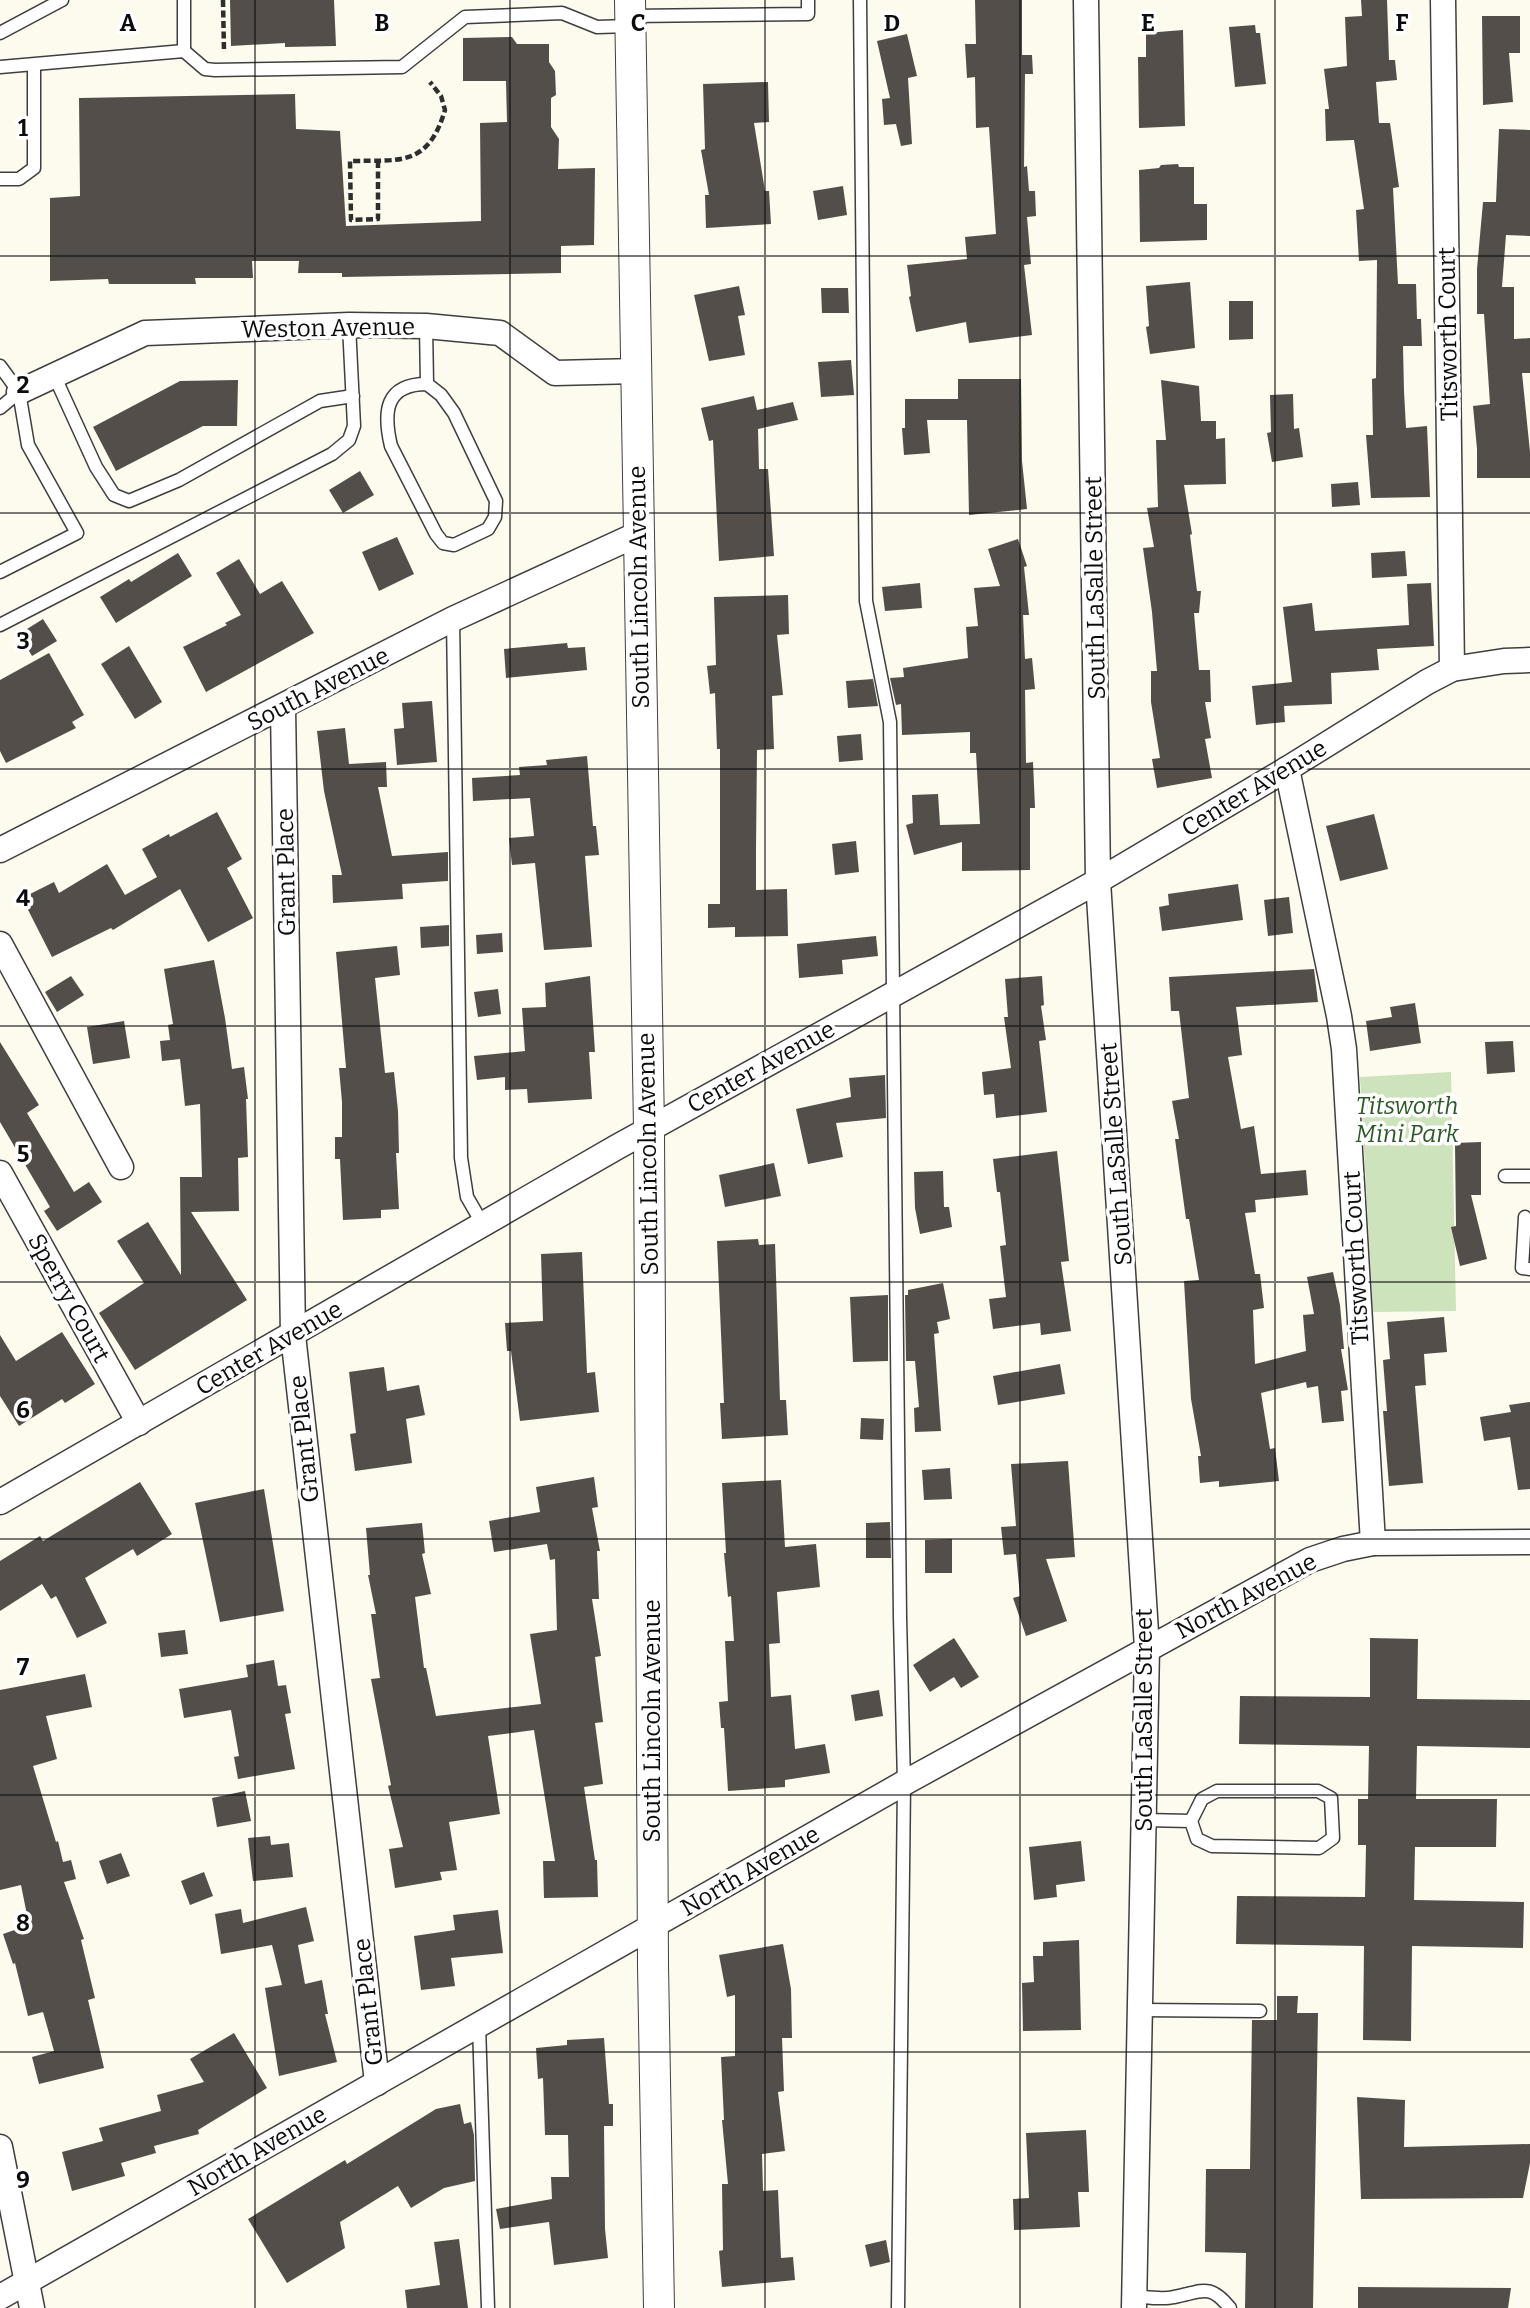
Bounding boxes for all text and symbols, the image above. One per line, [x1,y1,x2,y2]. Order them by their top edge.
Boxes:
text: A [120,9,137,37]
text: B [375,9,389,37]
text: C [631,9,645,37]
text: D [884,9,900,37]
text: E [1141,9,1155,37]
text: F [1396,9,1409,37]
text: 1 [18,114,28,142]
street label: Titsworth Court [1432,246,1464,421]
street label: Weston Avenue [241,312,415,344]
text: 2 [17,371,30,399]
street label: South Lincoln Avenue [623,465,655,709]
street label: South LaSalle Street [1079,476,1111,700]
text: 3 [16,627,30,655]
street label: South Avenue [242,641,394,737]
street label: Center Avenue [1176,734,1332,842]
street label: Grant Place [271,808,301,936]
text: 4 [16,884,30,912]
street label: Center Avenue [682,1015,840,1119]
street label: South Lincoln Avenue [632,1032,664,1276]
street label: South LaSalle Street [1094,1041,1138,1266]
park label: Titsworth Mini Park [1355,1092,1460,1148]
text: 5 [17,1140,29,1168]
street label: Titsworth Court [1337,1170,1375,1346]
street label: Sperry Court [22,1229,116,1367]
street label: Center Avenue [191,1295,347,1401]
street label: Grant Place [283,1374,325,1504]
text: 6 [16,1396,30,1424]
street label: North Avenue [1171,1547,1321,1645]
street label: South Lincoln Avenue [638,1599,666,1843]
street label: South LaSalle Street [1130,1608,1158,1832]
text: 7 [17,1653,30,1681]
street label: North Avenue [676,1820,824,1922]
text: 8 [16,1909,30,1937]
street label: Grant Place [347,1937,389,2067]
street label: North Avenue [183,2100,331,2202]
text: 9 [16,2166,30,2194]

